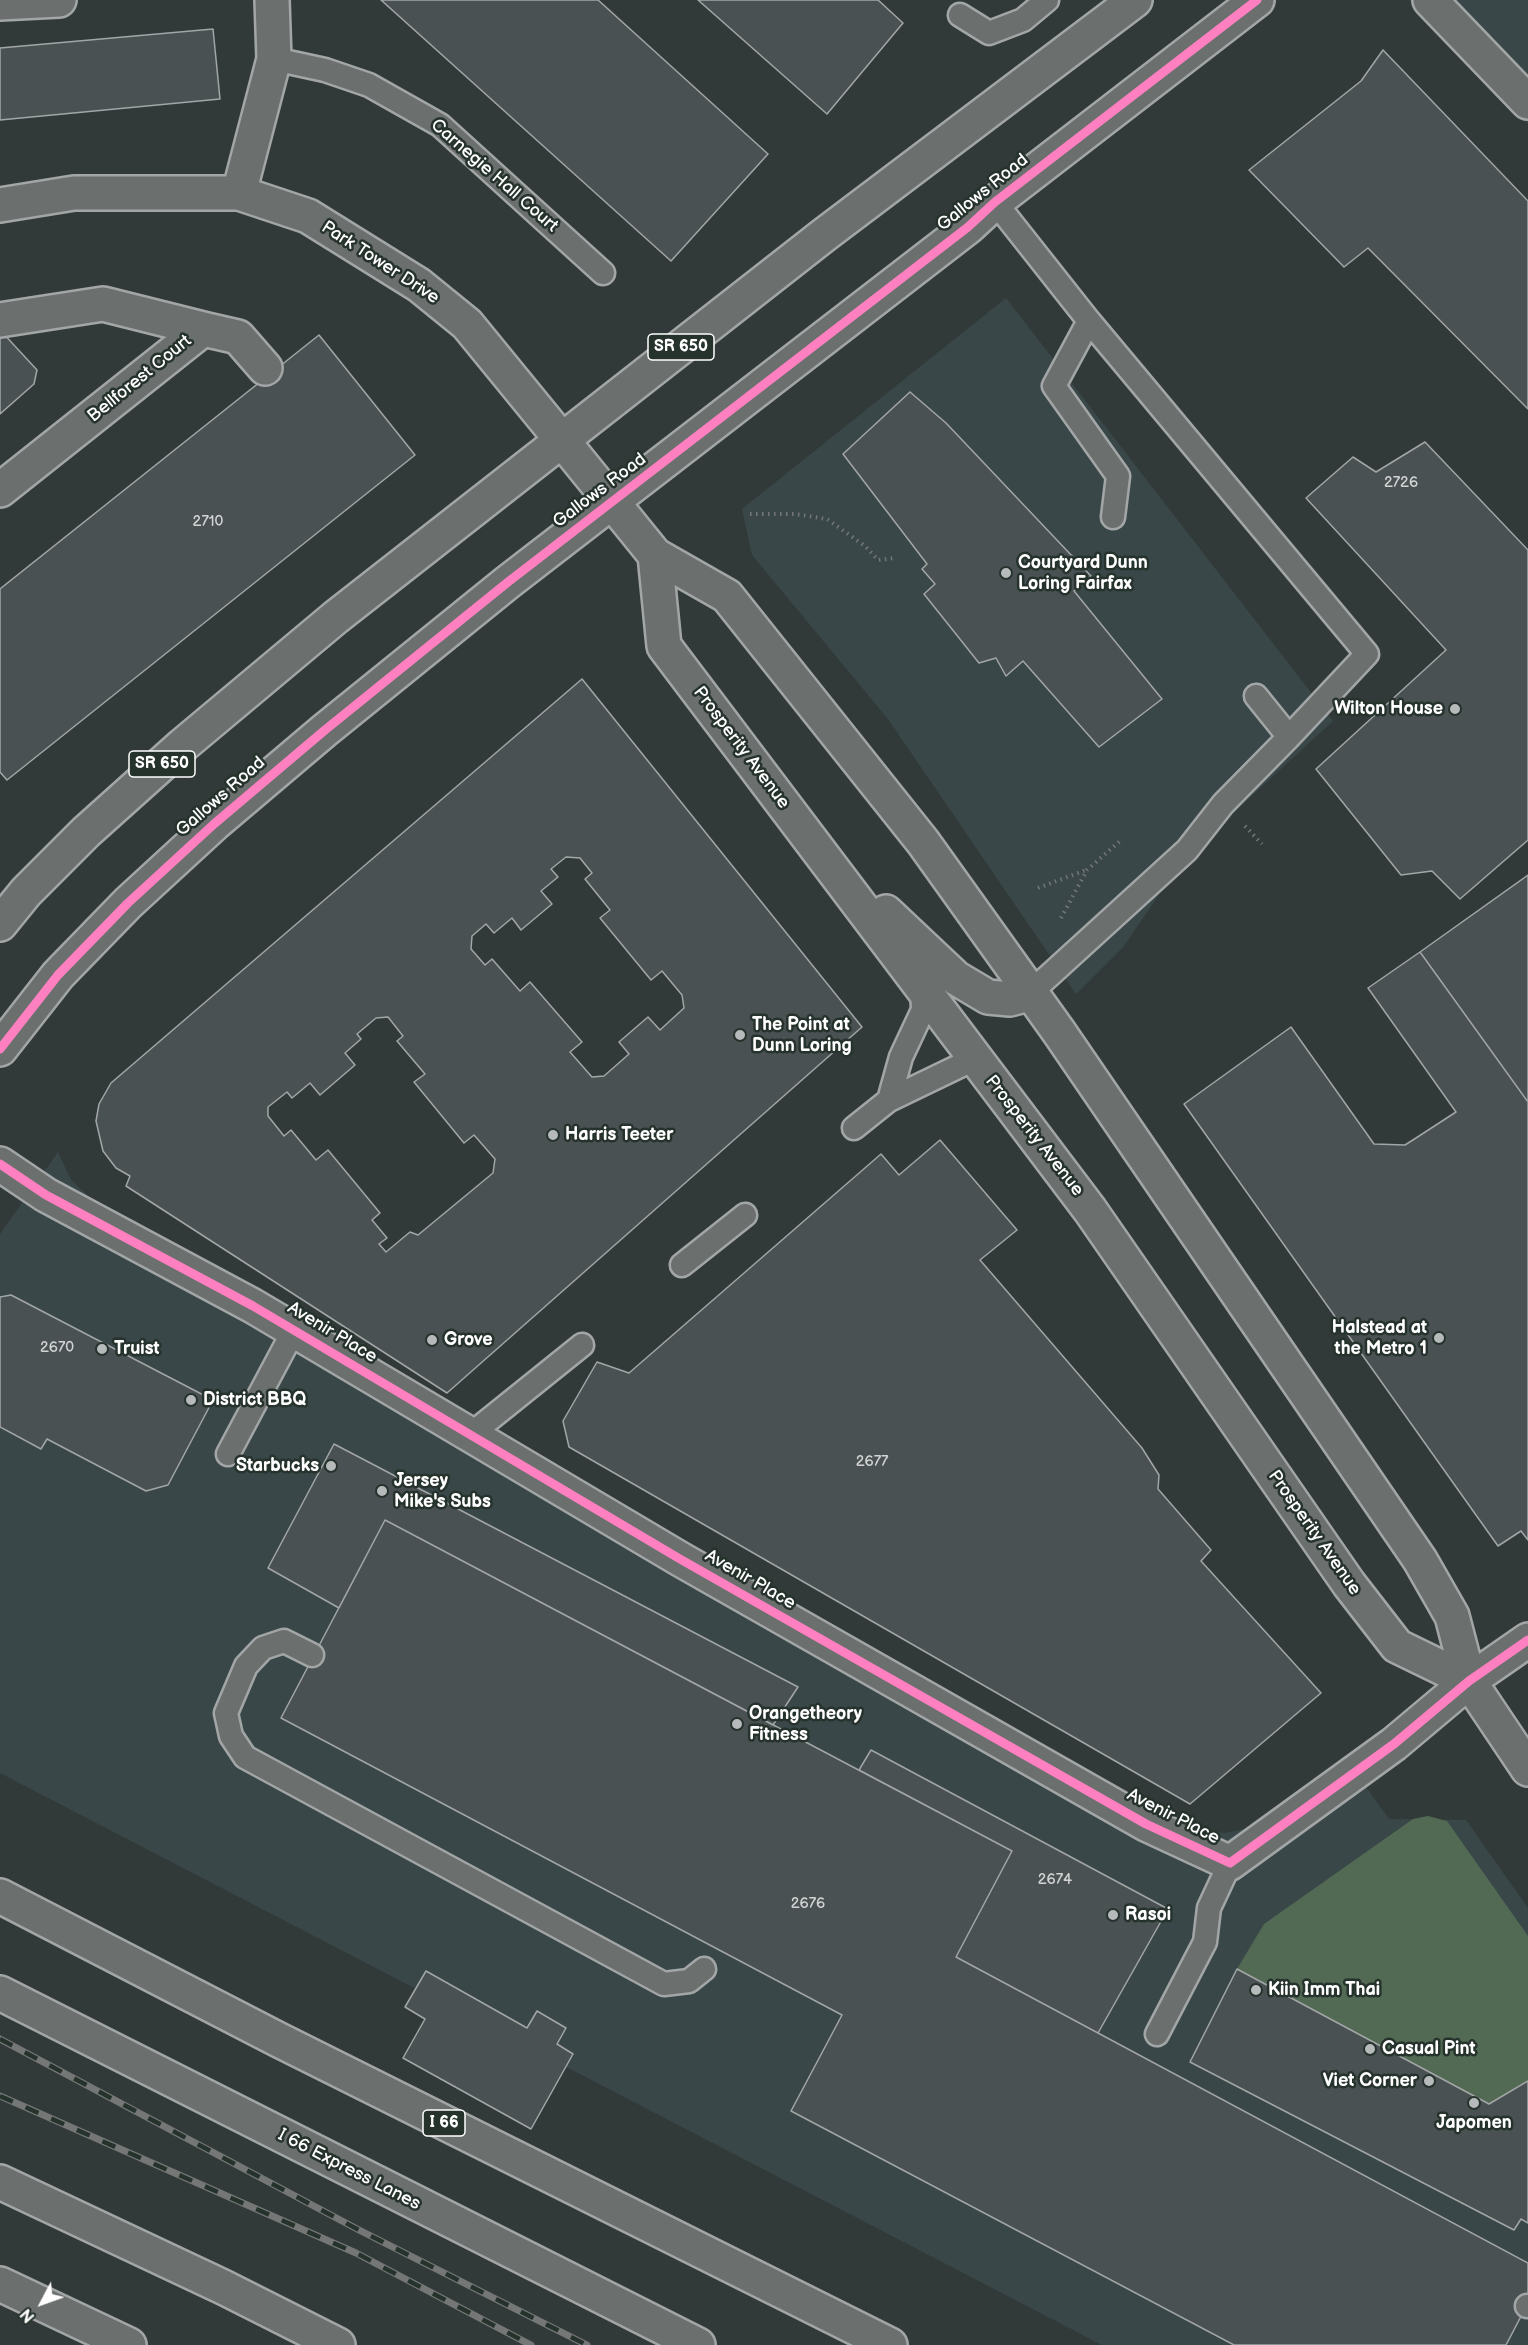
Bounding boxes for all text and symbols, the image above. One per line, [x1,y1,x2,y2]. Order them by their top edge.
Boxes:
street label: Carnegie Hall Court [426,115,562,237]
street label: Gallows Road [933,150,1033,236]
street label: Park Tower Drive [317,217,443,309]
street label: Bellforest Court [84,331,196,427]
road number: SR 650 [648,334,714,360]
street label: Gallows Road [549,449,651,533]
house number: 2726 [1384,474,1418,492]
house number: 2710 [193,513,223,531]
place label: Courtyard Dunn Loring Fairfax [1018,552,1148,594]
marker: Courtyard Dunn Loring Fairfax [999,566,1013,580]
street label: Prosperity Avenue [688,683,794,813]
place label: Wilton House [1334,698,1443,720]
marker: Wilton House [1448,702,1462,716]
road number: SR 650 [129,751,195,777]
street label: Gallows Road [172,752,270,842]
place label: The Point at Dunn Loring [752,1014,852,1056]
marker: The Point at Dunn Loring [733,1028,747,1042]
street label: Prosperity Avenue [980,1071,1088,1201]
place label: Harris Teeter [565,1124,673,1146]
marker: Harris Teeter [546,1128,560,1142]
street label: Avenir Place [283,1298,381,1368]
place label: Halstead at the Metro 1 [1332,1317,1427,1360]
place label: Grove [444,1329,493,1351]
marker: Halstead at the Metro 1 [1432,1331,1446,1345]
marker: Grove [425,1333,439,1347]
place label: Truist [114,1338,160,1360]
house number: 2670 [40,1339,74,1357]
marker: Truist [95,1342,109,1356]
place label: District BBQ [203,1389,306,1411]
marker: District BBQ [184,1393,198,1407]
house number: 2677 [856,1453,888,1471]
place label: Starbucks [236,1455,319,1477]
marker: Starbucks [324,1459,338,1473]
street label: Prosperity Avenue [1263,1466,1365,1600]
place label: Jersey Mike's Subs [394,1470,491,1512]
marker: Jersey Mike's Subs [375,1484,389,1498]
street label: Avenir Place [701,1545,799,1615]
place label: Orangetheory Fitness [749,1703,862,1746]
marker: Orangetheory Fitness [730,1717,744,1731]
street label: Avenir Place [1123,1784,1223,1850]
house number: 2674 [1038,1871,1072,1889]
house number: 2676 [791,1895,825,1913]
place label: Rasoi [1125,1904,1171,1926]
marker: Rasoi [1106,1908,1120,1922]
place label: Kiin Imm Thai [1268,1979,1380,2001]
marker: Kiin Imm Thai [1249,1983,1263,1997]
place label: Casual Pint [1382,2038,1476,2060]
marker: Casual Pint [1363,2042,1377,2056]
place label: Viet Corner [1323,2070,1417,2092]
marker: Viet Corner [1422,2074,1436,2088]
marker: Japomen [1467,2096,1481,2110]
road number: I 66 [423,2110,465,2136]
place label: Japomen [1436,2112,1512,2134]
street label: I 66 Express Lanes [274,2125,424,2215]
north arrow [12,2273,72,2333]
text: N [17,2304,39,2326]

